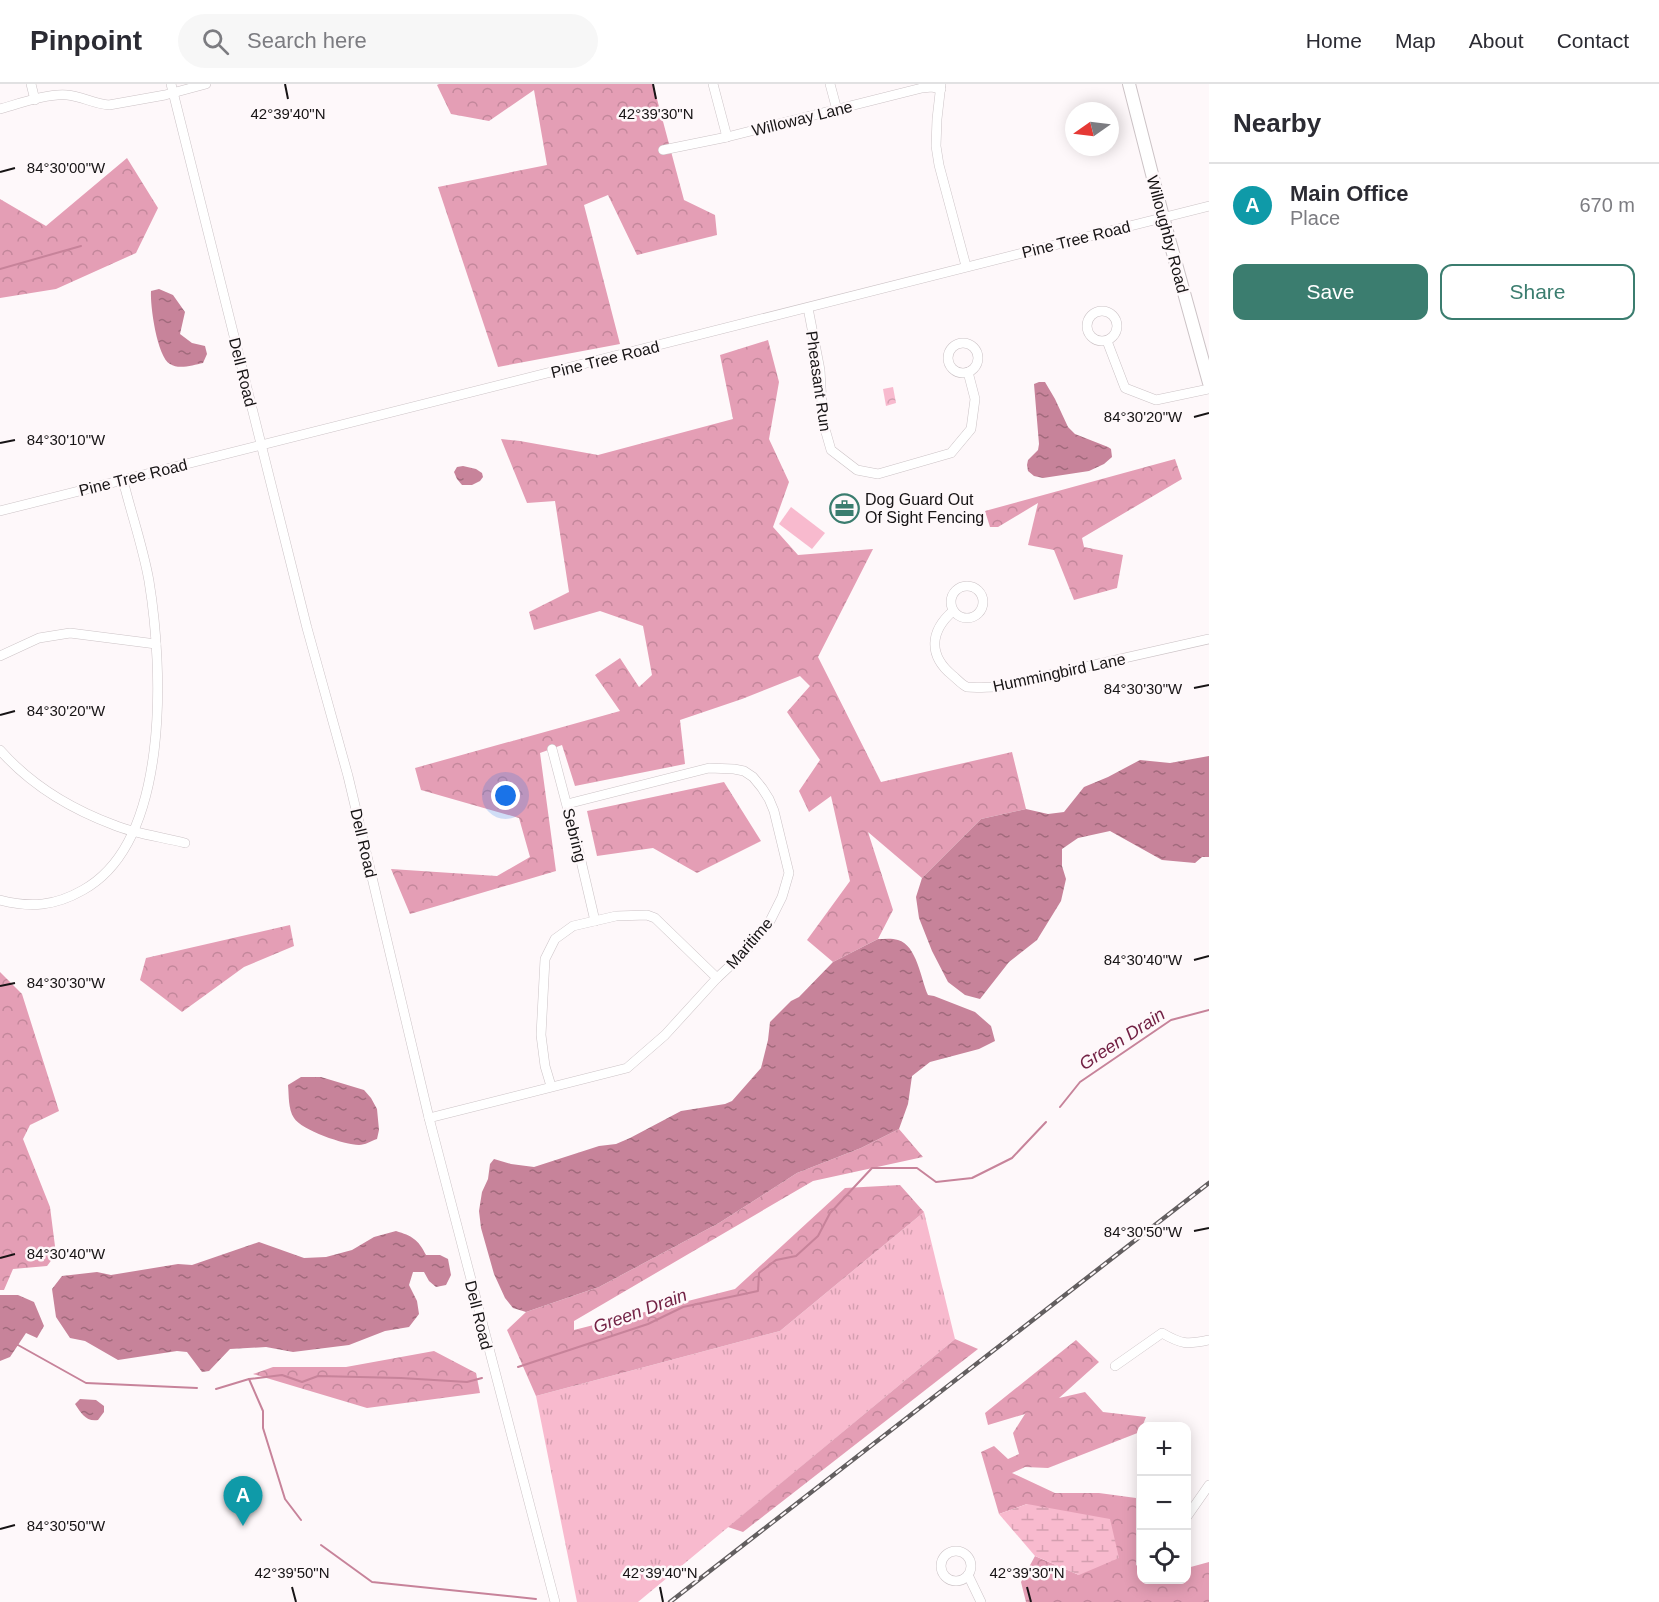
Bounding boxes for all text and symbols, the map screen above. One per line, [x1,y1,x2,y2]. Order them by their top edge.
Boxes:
search box [178,14,598,68]
text: Pinpoint [30,25,142,56]
icon: search [199,25,232,58]
text: Search here [247,28,367,53]
text: Home [1306,29,1362,52]
text: Map [1395,29,1436,52]
text: About [1469,29,1524,52]
text: Contact [1557,29,1629,52]
street label: Willoway Lane [750,98,854,139]
north arrow [1065,102,1119,156]
text: 42°39'40"N [250,105,326,122]
text: 42°39'30"N [618,105,694,122]
text: Nearby [1233,108,1321,138]
text: 84°30'00"W [27,159,106,176]
street label: Willoughby Road [1144,174,1191,295]
text: Main Office [1290,181,1409,206]
text: A [1245,194,1260,216]
text: 670 m [1579,194,1635,216]
text: Place [1290,207,1340,229]
street label: Pine Tree Road [1020,218,1132,261]
button: Save [1233,264,1428,320]
button: Share [1440,264,1635,320]
street label: Pheasant Run [803,330,834,432]
street label: Dell Road [226,336,259,408]
street label: Pine Tree Road [549,338,661,381]
text: 84°30'20"W [1104,408,1183,425]
text: 84°30'10"W [27,431,106,448]
street label: Pine Tree Road [77,456,189,499]
place label: Dog Guard Out Of Sight Fencing [865,491,984,526]
office icon: Dog Guard Out Of Sight Fencing [828,492,860,524]
street label: Hummingbird Lane [991,650,1127,695]
text: 84°30'30"W [1104,680,1183,697]
text: 84°30'20"W [27,702,106,719]
your location [491,781,520,810]
street label: Sebring [560,806,589,864]
street label: Dell Road [347,807,380,879]
street label: Maritime [723,915,776,972]
text: 84°30'40"W [1104,951,1183,968]
text: 84°30'30"W [27,974,106,991]
water label: Green Drain [1075,1004,1169,1074]
text: 84°30'50"W [1104,1223,1183,1240]
text: 84°30'40"W [27,1245,106,1262]
street label: Dell Road [462,1279,495,1351]
water label: Green Drain [591,1285,689,1337]
map controls [1137,1422,1191,1584]
button: + [1137,1422,1191,1476]
pin: A [224,1476,262,1526]
button: − [1137,1476,1191,1530]
text: 84°30'50"W [27,1517,106,1534]
button: locate [1137,1530,1191,1584]
text: 42°39'50"N [254,1564,330,1581]
text: 42°39'40"N [622,1564,698,1581]
text: 42°39'30"N [989,1564,1065,1581]

